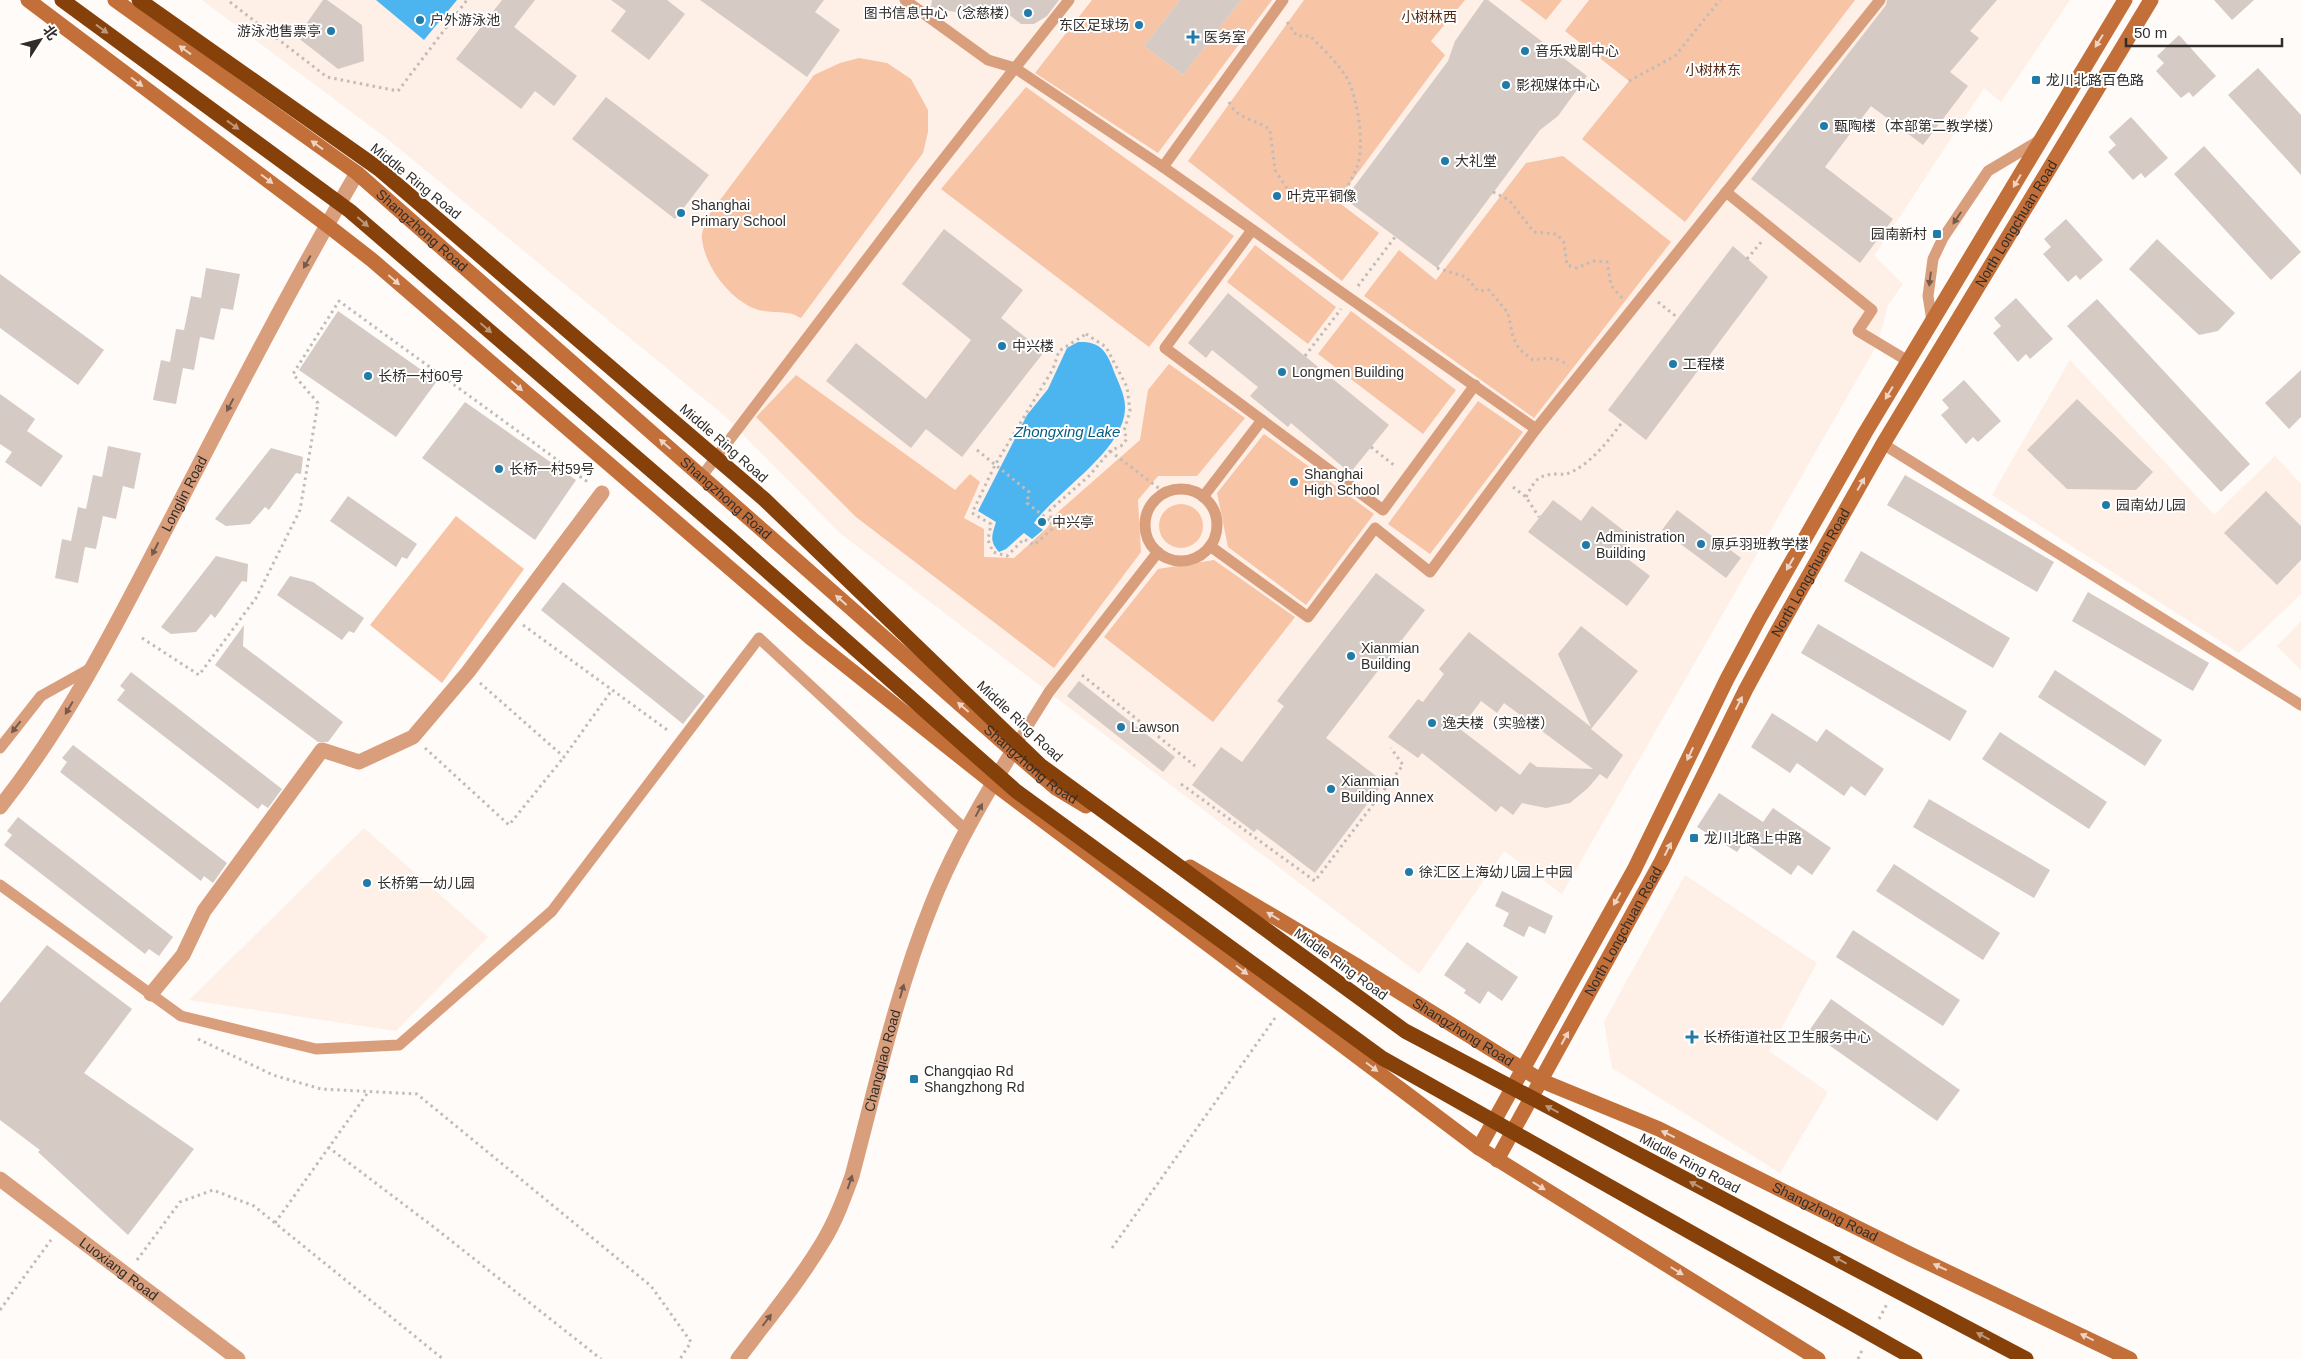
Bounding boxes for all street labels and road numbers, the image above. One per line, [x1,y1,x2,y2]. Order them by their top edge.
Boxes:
street label: Middle Ring Road [368,140,464,222]
street label: North Longchuan Road [1972,157,2060,290]
street label: Shangzhong Road [373,186,471,275]
street label: Middle Ring Road [677,400,771,486]
street label: Longlin Road [158,453,210,534]
street label: Shangzhong Road [677,454,775,542]
street label: North Longchuan Road [1768,505,1853,640]
street label: Middle Ring Road [974,677,1066,765]
street label: Shangzhong Road [981,721,1080,807]
street label: North Longchuan Road [1581,864,1665,999]
street label: Middle Ring Road [1291,925,1391,1003]
street label: Shangzhong Road [1410,994,1517,1069]
street label: Changqiao Road [861,1008,903,1114]
street label: Middle Ring Road [1637,1130,1743,1196]
street label: Shangzhong Road [1770,1179,1881,1245]
street label: Luoxiang Road [76,1234,161,1304]

